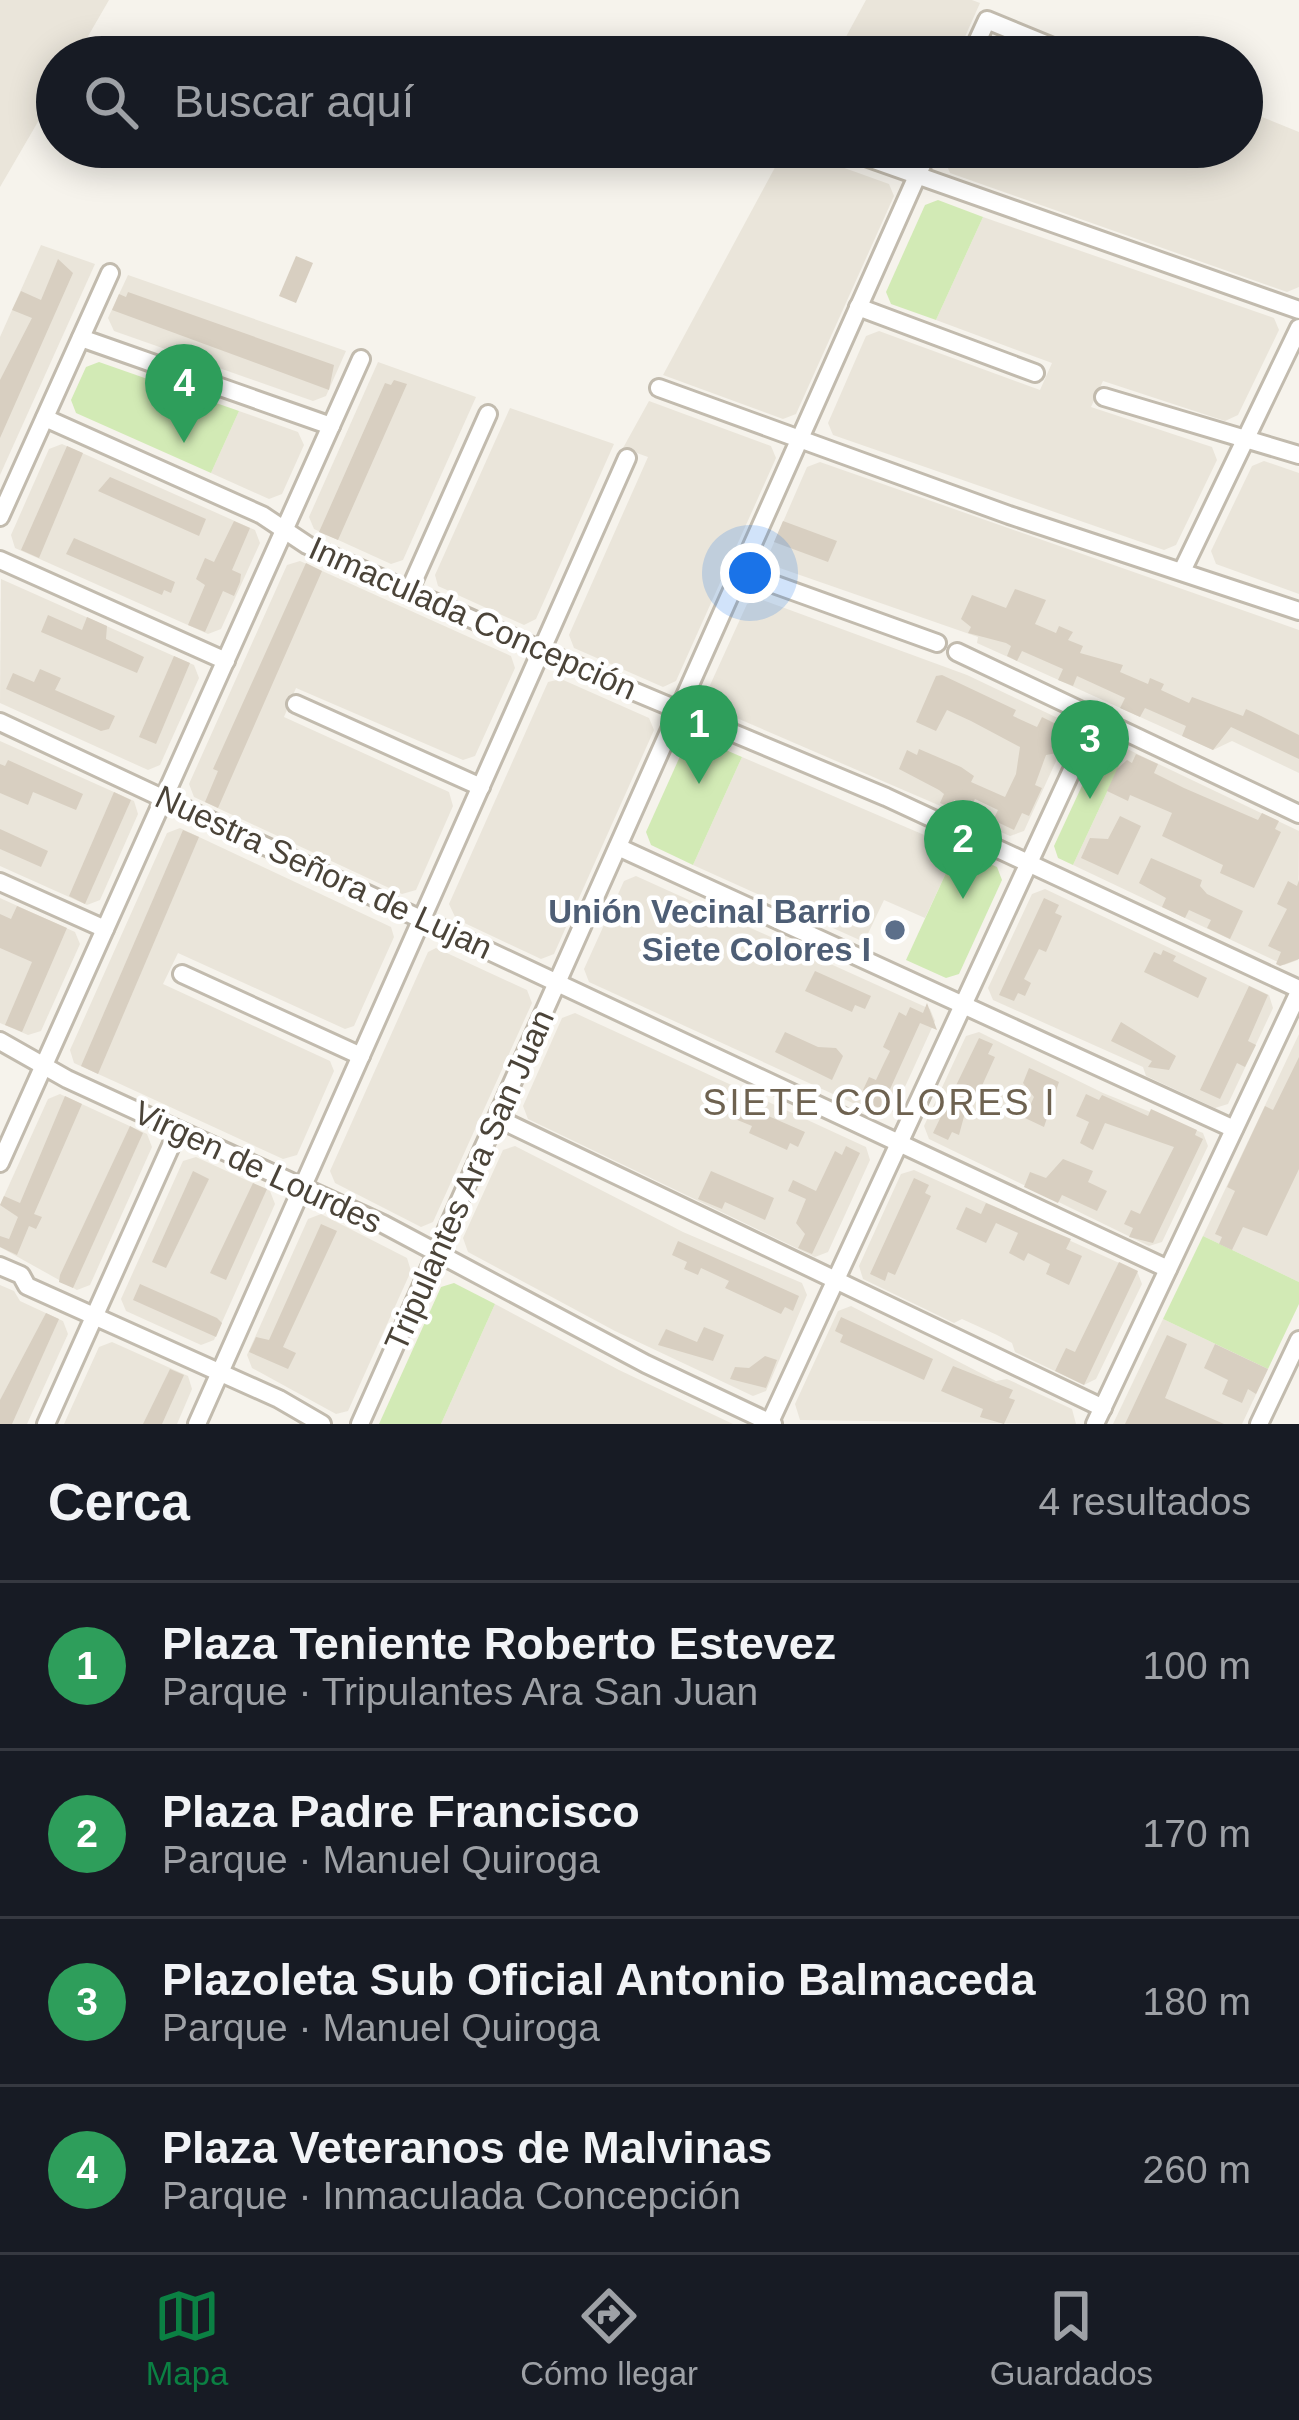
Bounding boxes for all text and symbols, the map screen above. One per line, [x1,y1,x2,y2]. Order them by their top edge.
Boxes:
search box [36,36,1263,168]
icon: search [78,69,144,135]
text: Buscar aquí [174,76,414,127]
pin: 4 [145,344,223,443]
street label: Inmaculada Concepción [304,529,642,707]
your location [720,543,780,603]
pin: 1 [660,685,738,784]
pin: 3 [1051,700,1129,799]
street label: Nuestra Señora de Lujan [150,778,498,966]
pin: 2 [924,800,1002,899]
place label: Unión Vecinal Barrio Siete Colores I [548,893,871,968]
marker: Unión Vecinal Barrio Siete Colores I [882,917,908,943]
street label: Tripulantes Ara San Juan [377,1004,561,1356]
district label: SIETE COLORES I [702,1082,1058,1123]
street label: Virgen de Lourdes [128,1093,388,1241]
text: Cerca [48,1474,190,1531]
text: 4 resultados [1039,1480,1251,1523]
text: Plaza Teniente Roberto Estevez [162,1618,836,1669]
text: 1 [76,1644,98,1687]
text: 100 m [1143,1644,1251,1687]
text: Parque · Tripulantes Ara San Juan [162,1670,758,1713]
text: Plaza Padre Francisco [162,1786,640,1837]
text: 2 [76,1812,98,1855]
text: 170 m [1143,1812,1251,1855]
text: Parque · Manuel Quiroga [162,1838,600,1881]
text: Plazoleta Sub Oficial Antonio Balmaceda [162,1954,1036,2005]
text: 3 [76,1980,98,2023]
text: 180 m [1143,1980,1251,2023]
text: Parque · Manuel Quiroga [162,2006,600,2049]
text: Plaza Veteranos de Malvinas [162,2122,772,2173]
text: 4 [76,2148,98,2191]
text: 260 m [1143,2148,1251,2191]
text: Parque · Inmaculada Concepción [162,2174,741,2217]
tab: Mapa [146,2283,228,2393]
tab: Cómo llegar [520,2283,698,2393]
tab: Guardados [990,2283,1153,2393]

